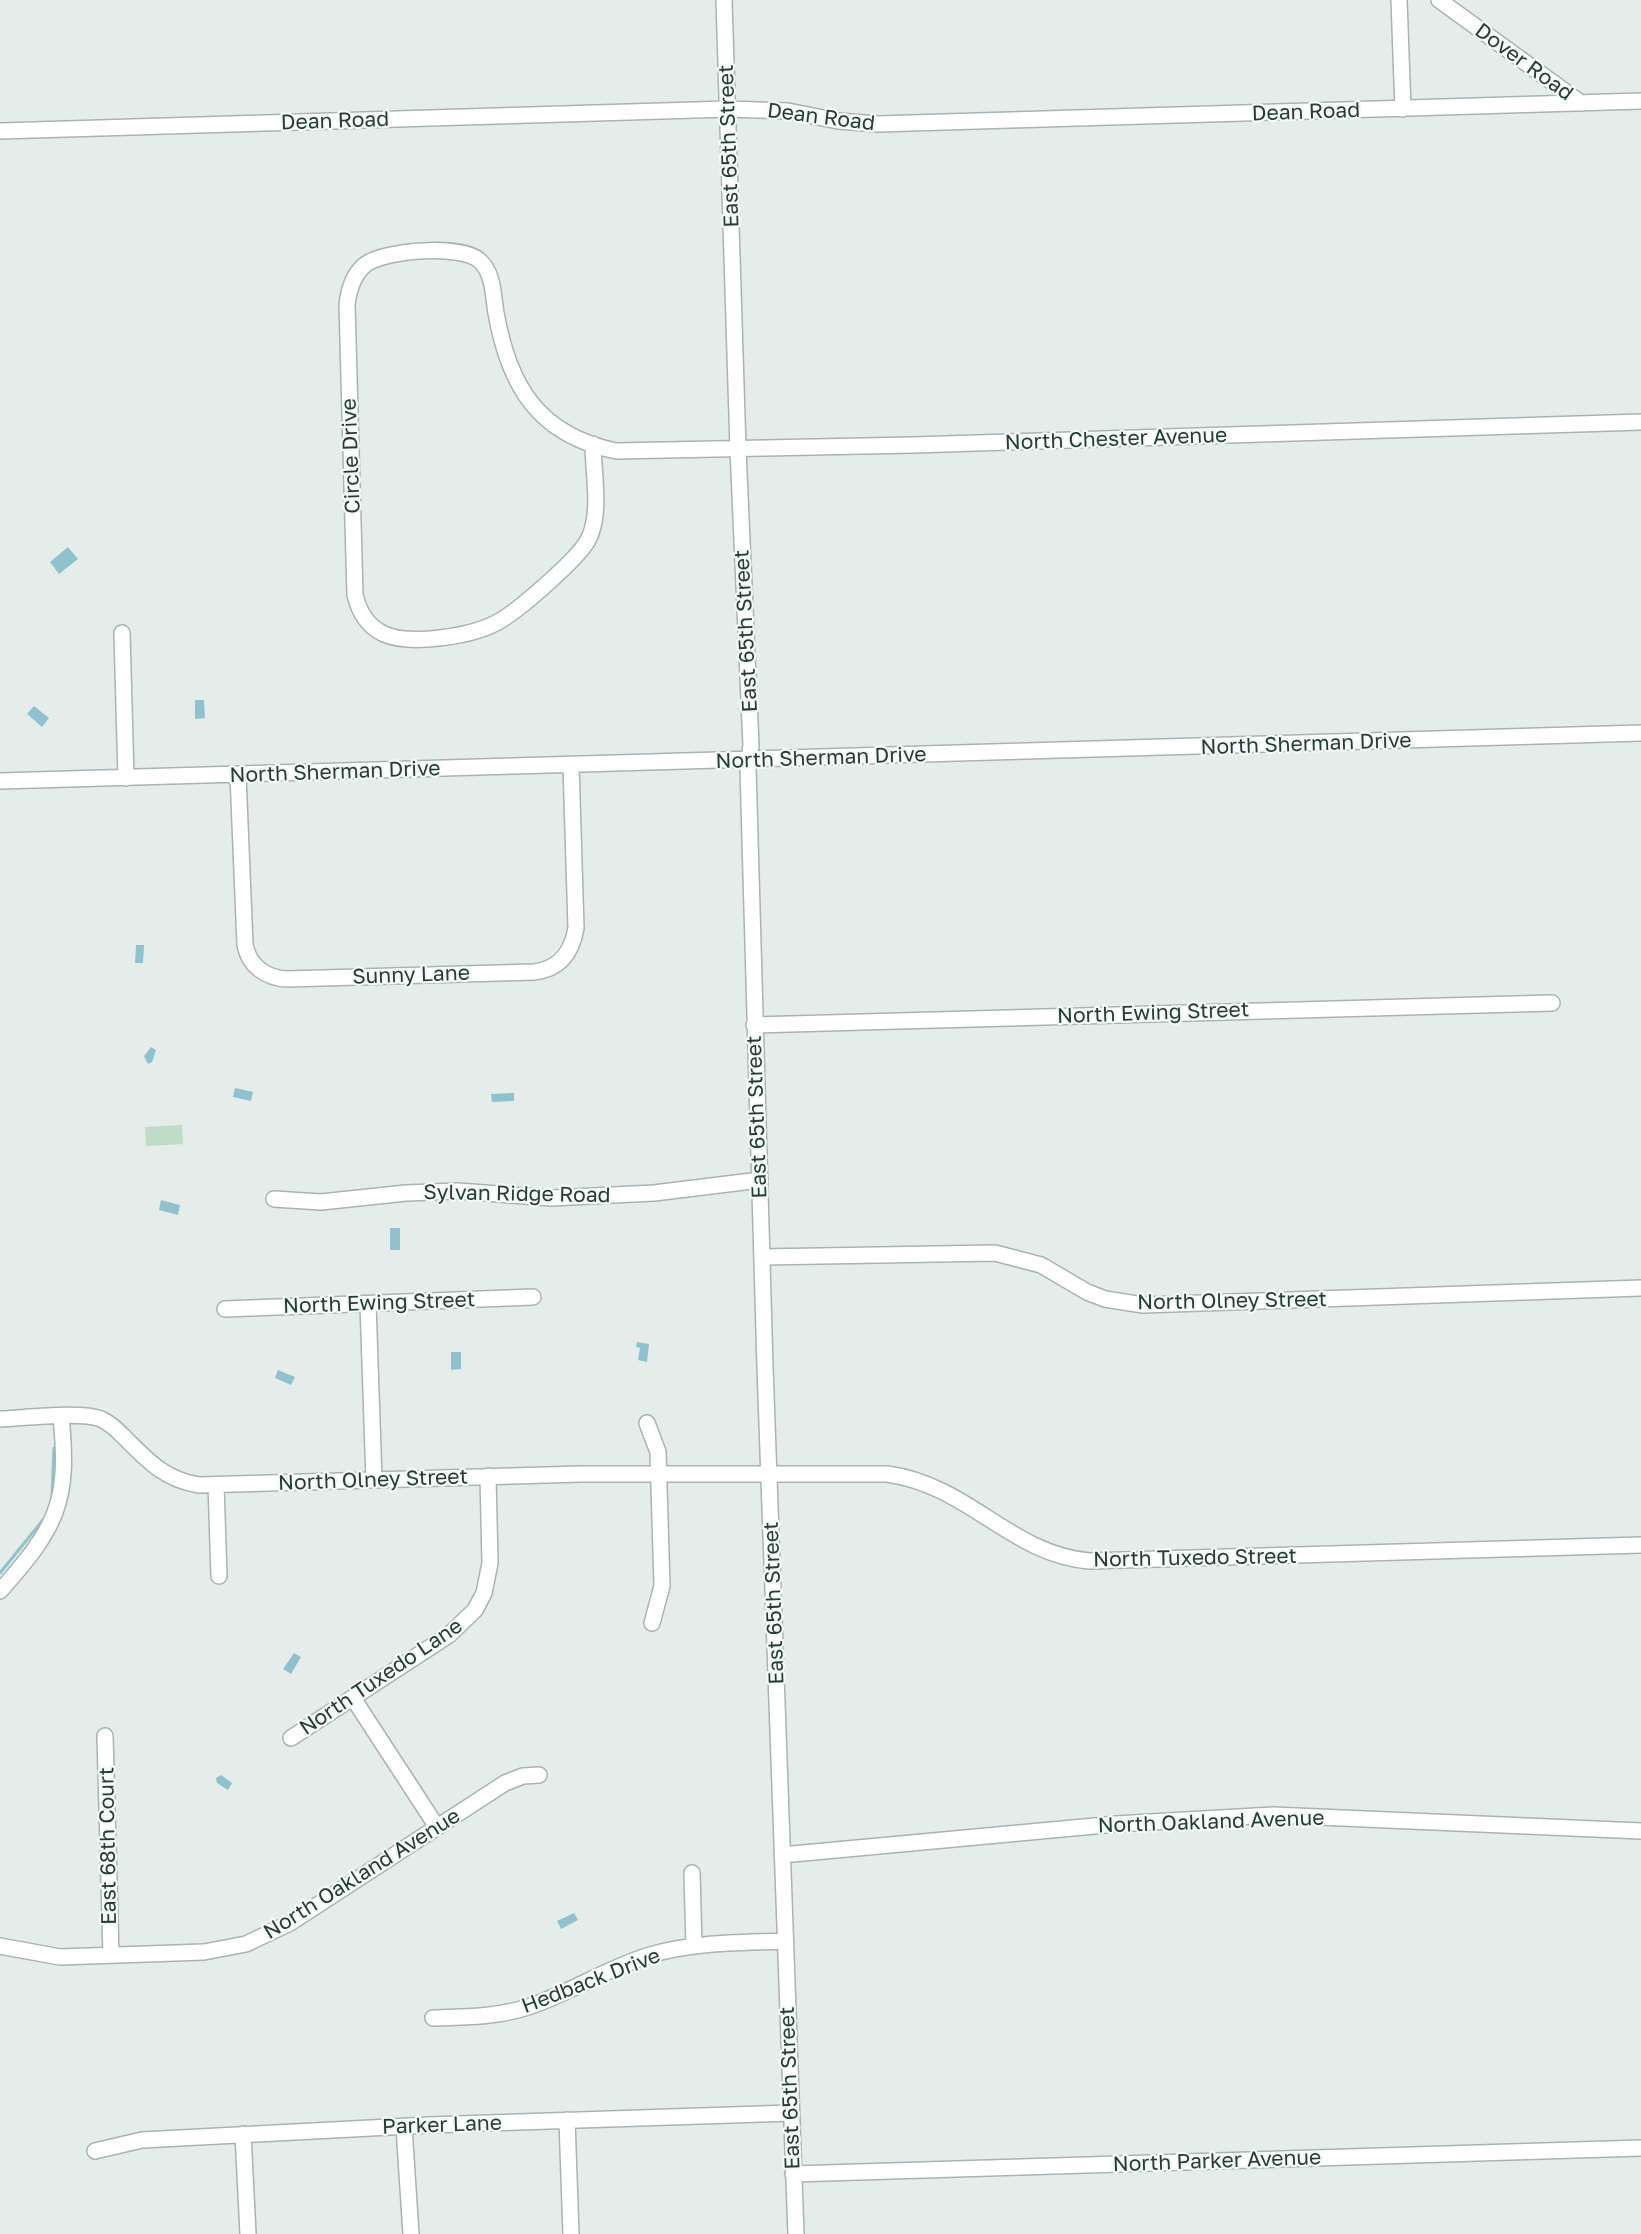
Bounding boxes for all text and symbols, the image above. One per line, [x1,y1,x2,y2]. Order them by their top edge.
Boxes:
street label: Dover Road [1470,18,1578,106]
street label: East 65th Street [714,64,744,228]
street label: Dean Road [766,98,876,136]
street label: Dean Road [1251,98,1361,126]
street label: Dean Road [280,107,390,135]
street label: Circle Drive [336,398,366,514]
street label: North Chester Avenue [1004,423,1228,455]
street label: East 65th Street [729,549,763,713]
street label: North Sherman Drive [1200,728,1412,760]
street label: North Sherman Drive [715,742,927,774]
street label: North Sherman Drive [229,756,441,788]
street label: Sunny Lane [352,960,470,990]
street label: North Ewing Street [1057,997,1249,1029]
street label: East 65th Street [742,1035,772,1199]
street label: Sylvan Ridge Road [423,1180,611,1208]
street label: North Ewing Street [283,1287,475,1319]
street label: North Olney Street [1137,1287,1327,1315]
street label: North Olney Street [278,1464,468,1496]
street label: East 65th Street [759,1521,789,1685]
street label: North Tuxedo Street [1093,1544,1297,1572]
street label: North Tuxedo Lane [295,1613,467,1741]
street label: East 68th Court [94,1767,122,1925]
street label: North Oakland Avenue [259,1803,465,1945]
street label: North Oakland Avenue [1097,1805,1325,1839]
street label: Hedback Drive [518,1943,664,2019]
street label: East 65th Street [775,2006,805,2170]
street label: Parker Lane [382,2110,502,2140]
street label: North Parker Avenue [1112,2145,1322,2177]

